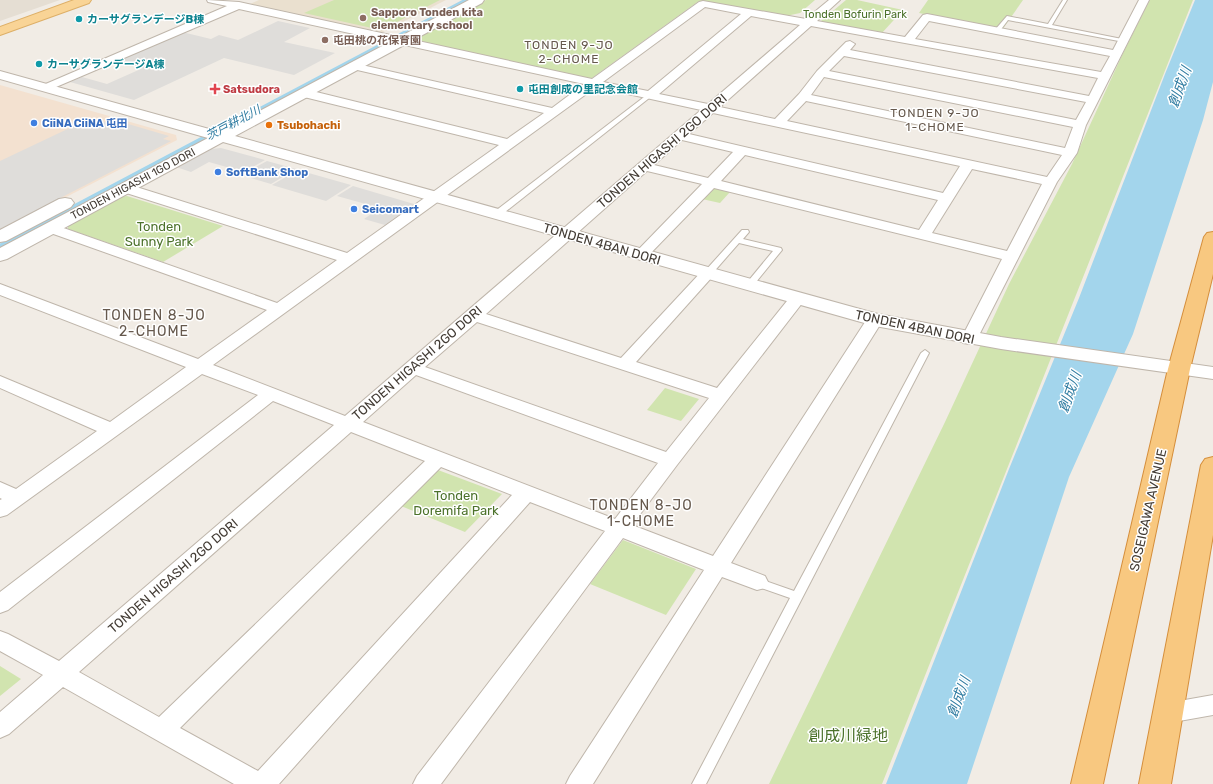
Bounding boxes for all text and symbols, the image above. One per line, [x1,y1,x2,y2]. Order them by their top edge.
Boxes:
place label: Sapporo Tonden kita elementary school [371,6,483,32]
park label: Tonden Bofurin Park [803,8,907,21]
place label: カーサグランデージB棟 [87,13,204,26]
marker: Sapporo Tonden kita elementary school [358,13,368,23]
marker: カーサグランデージB棟 [74,14,84,24]
place label: 屯田桃の花保育園 [333,34,421,47]
marker: 屯田桃の花保育園 [320,35,330,45]
district label: TONDEN 9-JO 2-CHOME [524,38,614,66]
place label: カーサグランデージA棟 [47,58,164,71]
marker: カーサグランデージA棟 [34,59,44,69]
water label: 創成川 [1165,62,1196,110]
place label: Satsudora [223,83,280,96]
place label: 屯田創成の里記念会館 [528,83,638,96]
marker: Satsudora [210,84,220,94]
marker: 屯田創成の里記念会館 [515,84,525,94]
street label: TONDEN HIGASHI 2GO DORI [594,91,730,211]
water label: 茨戸耕北川 [203,102,265,143]
district label: TONDEN 9-JO 1-CHOME [890,106,980,134]
place label: CiiNA CiiNA 屯田 [42,117,128,130]
marker: CiiNA CiiNA 屯田 [29,118,39,128]
place label: Tsubohachi [277,119,340,132]
marker: Tsubohachi [264,120,274,130]
street label: TONDEN HIGASHI 1GO DORI [68,146,198,222]
place label: SoftBank Shop [226,166,308,179]
marker: SoftBank Shop [213,167,223,177]
place label: Seicomart [362,203,419,216]
marker: Seicomart [349,204,359,214]
park label: Tonden Sunny Park [125,219,194,249]
street label: TONDEN 4BAN DORI [541,220,663,268]
street label: TONDEN HIGASHI 2GO DORI [349,303,485,423]
district label: TONDEN 8-JO 2-CHOME [102,307,206,340]
street label: TONDEN 4BAN DORI [854,307,976,347]
water label: 創成川 [1055,367,1086,415]
street label: SOSEIGAWA AVENUE [1127,447,1169,573]
park label: Tonden Doremifa Park [413,488,499,518]
district label: TONDEN 8-JO 1-CHOME [589,497,693,530]
street label: TONDEN HIGASHI 2GO DORI [105,516,241,636]
water label: 創成川 [944,672,975,720]
park label: 創成川緑地 [808,726,888,745]

